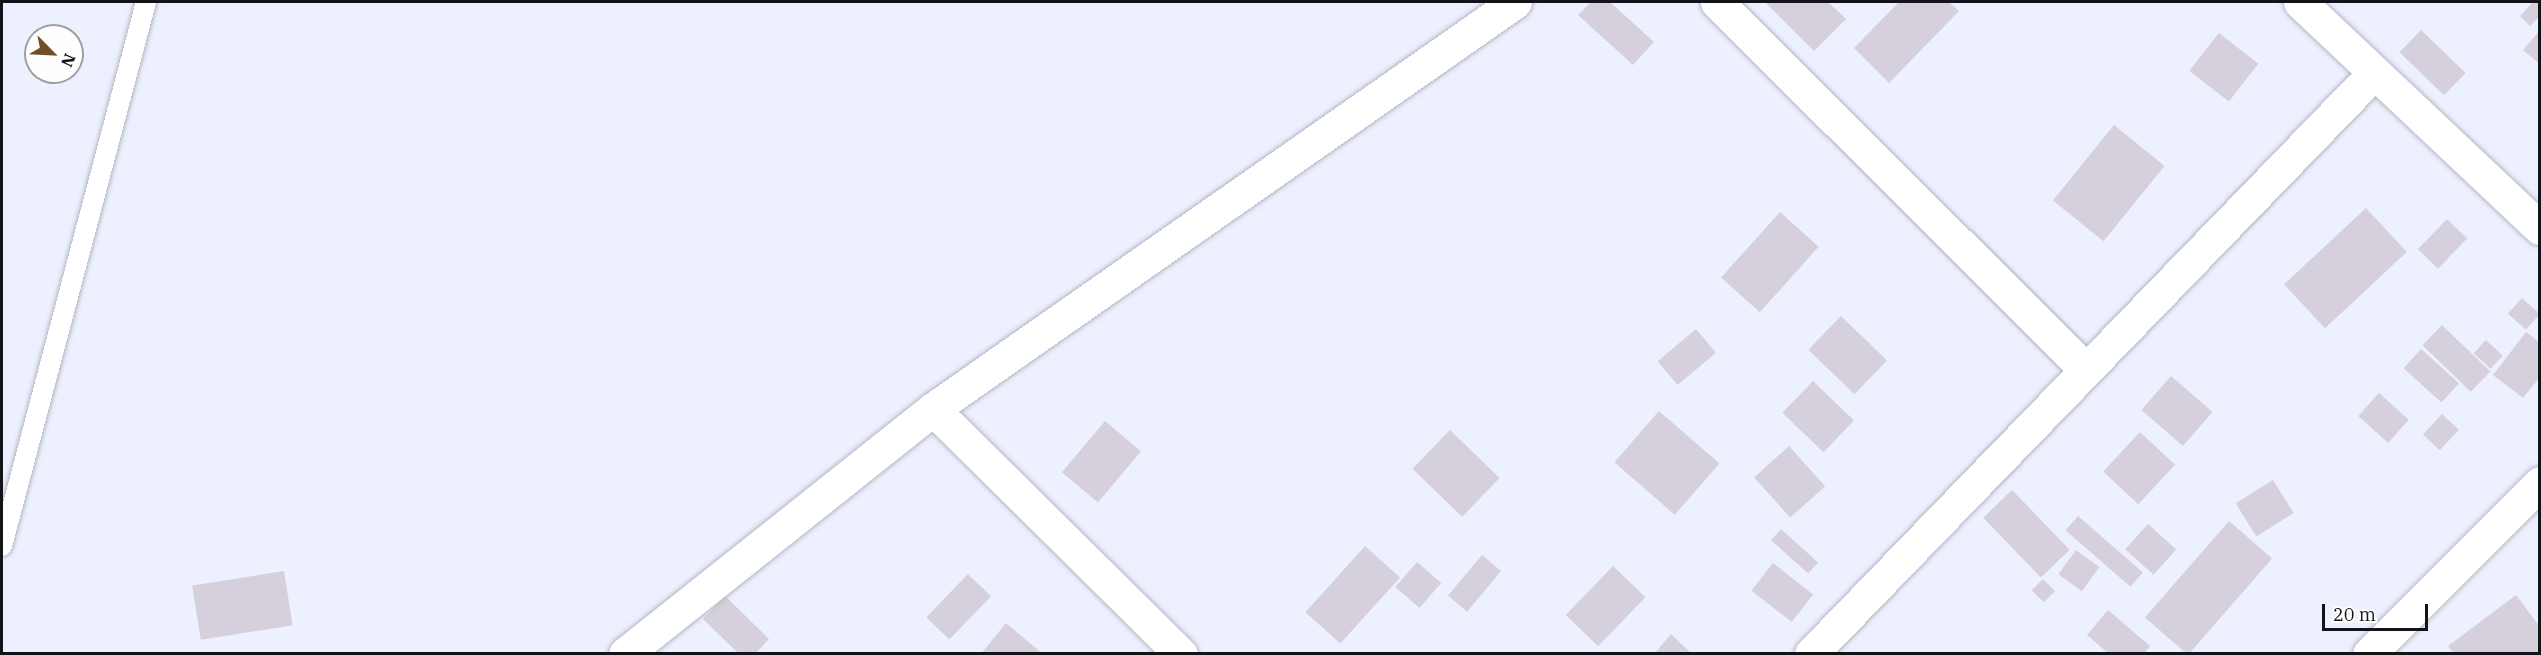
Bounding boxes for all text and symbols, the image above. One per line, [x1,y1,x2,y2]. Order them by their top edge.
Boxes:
north arrow [24,24,84,84]
text: N [57,51,80,70]
scale bar [2325,592,2432,630]
text: 20 m [2333,603,2376,626]

